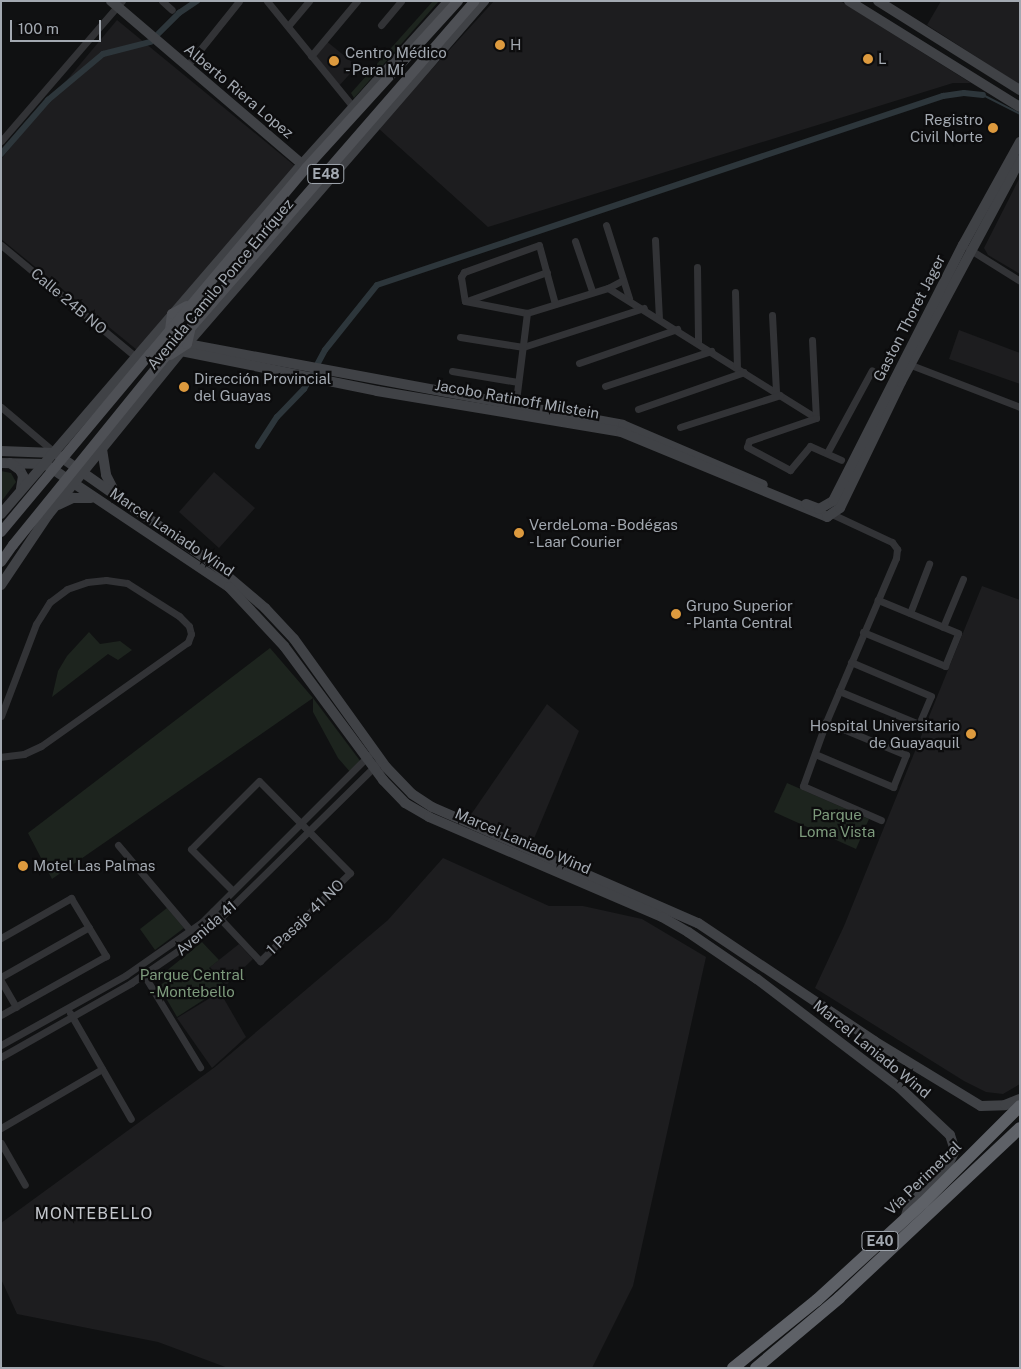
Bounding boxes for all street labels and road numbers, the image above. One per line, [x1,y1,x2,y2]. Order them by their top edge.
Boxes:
street label: Alberto Riera Lopez [181,40,297,142]
road number: E48 [307,162,345,185]
street label: Avenida Camilo Ponce Enríquez [143,195,297,373]
street label: Gaston Thoret Jager [869,252,949,384]
street label: Calle 24B NO [27,264,111,338]
street label: Jacobo Ratinoff Milstein [433,376,601,422]
street label: Marcel Laniado Wind [106,484,238,580]
street label: Marcel Laniado Wind [452,804,594,878]
street label: 1 Pasaje 41 NO [262,875,348,959]
street label: Avenida 41 [172,897,240,959]
street label: Marcel Laniado Wind [810,996,934,1102]
street label: Vía Perimetral [881,1137,965,1219]
road number: E40 [861,1230,899,1252]

